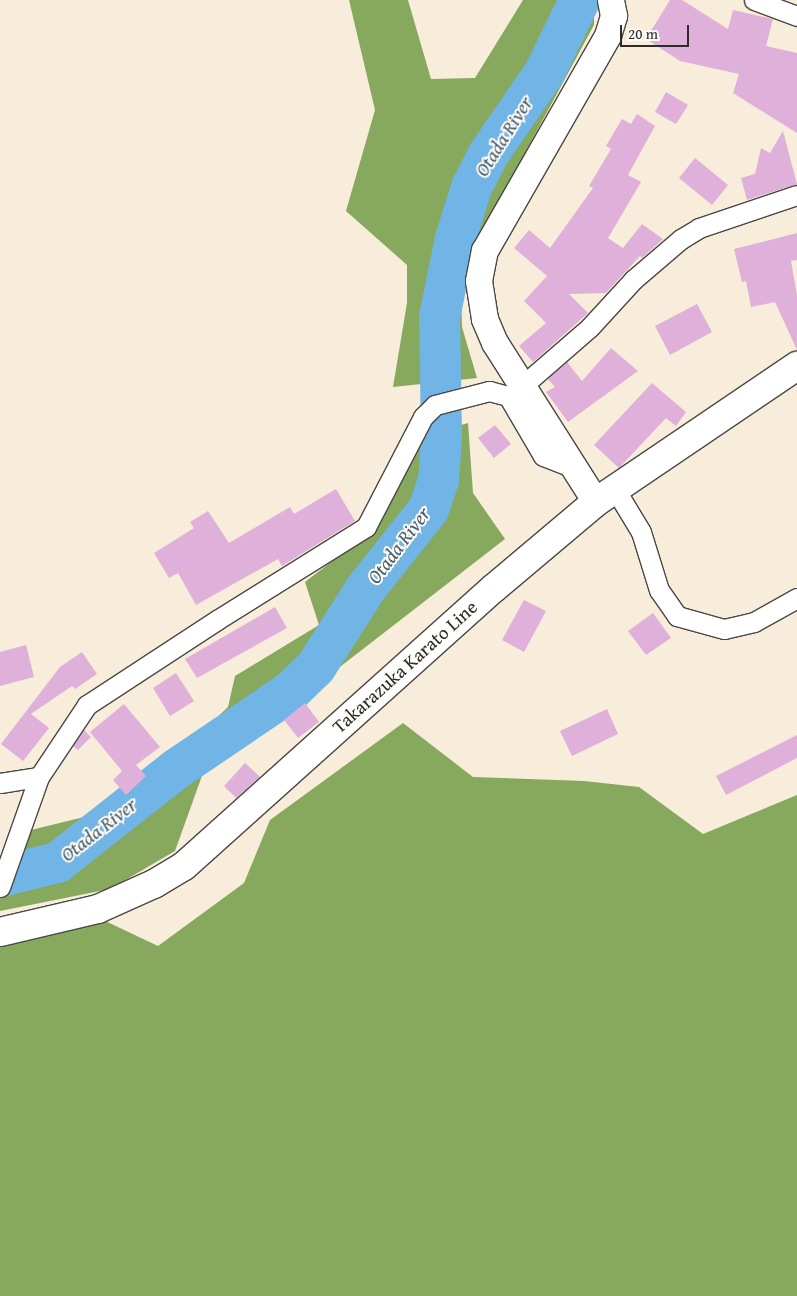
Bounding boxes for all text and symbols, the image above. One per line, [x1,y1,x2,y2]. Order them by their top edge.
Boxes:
scale bar [622,15,691,47]
text: 20 m [628,23,658,44]
water label: Otada River [469,92,537,180]
water label: Otada River [361,502,435,588]
street label: Takarazuka Karato Line [328,596,482,738]
water label: Otada River [55,792,141,866]

